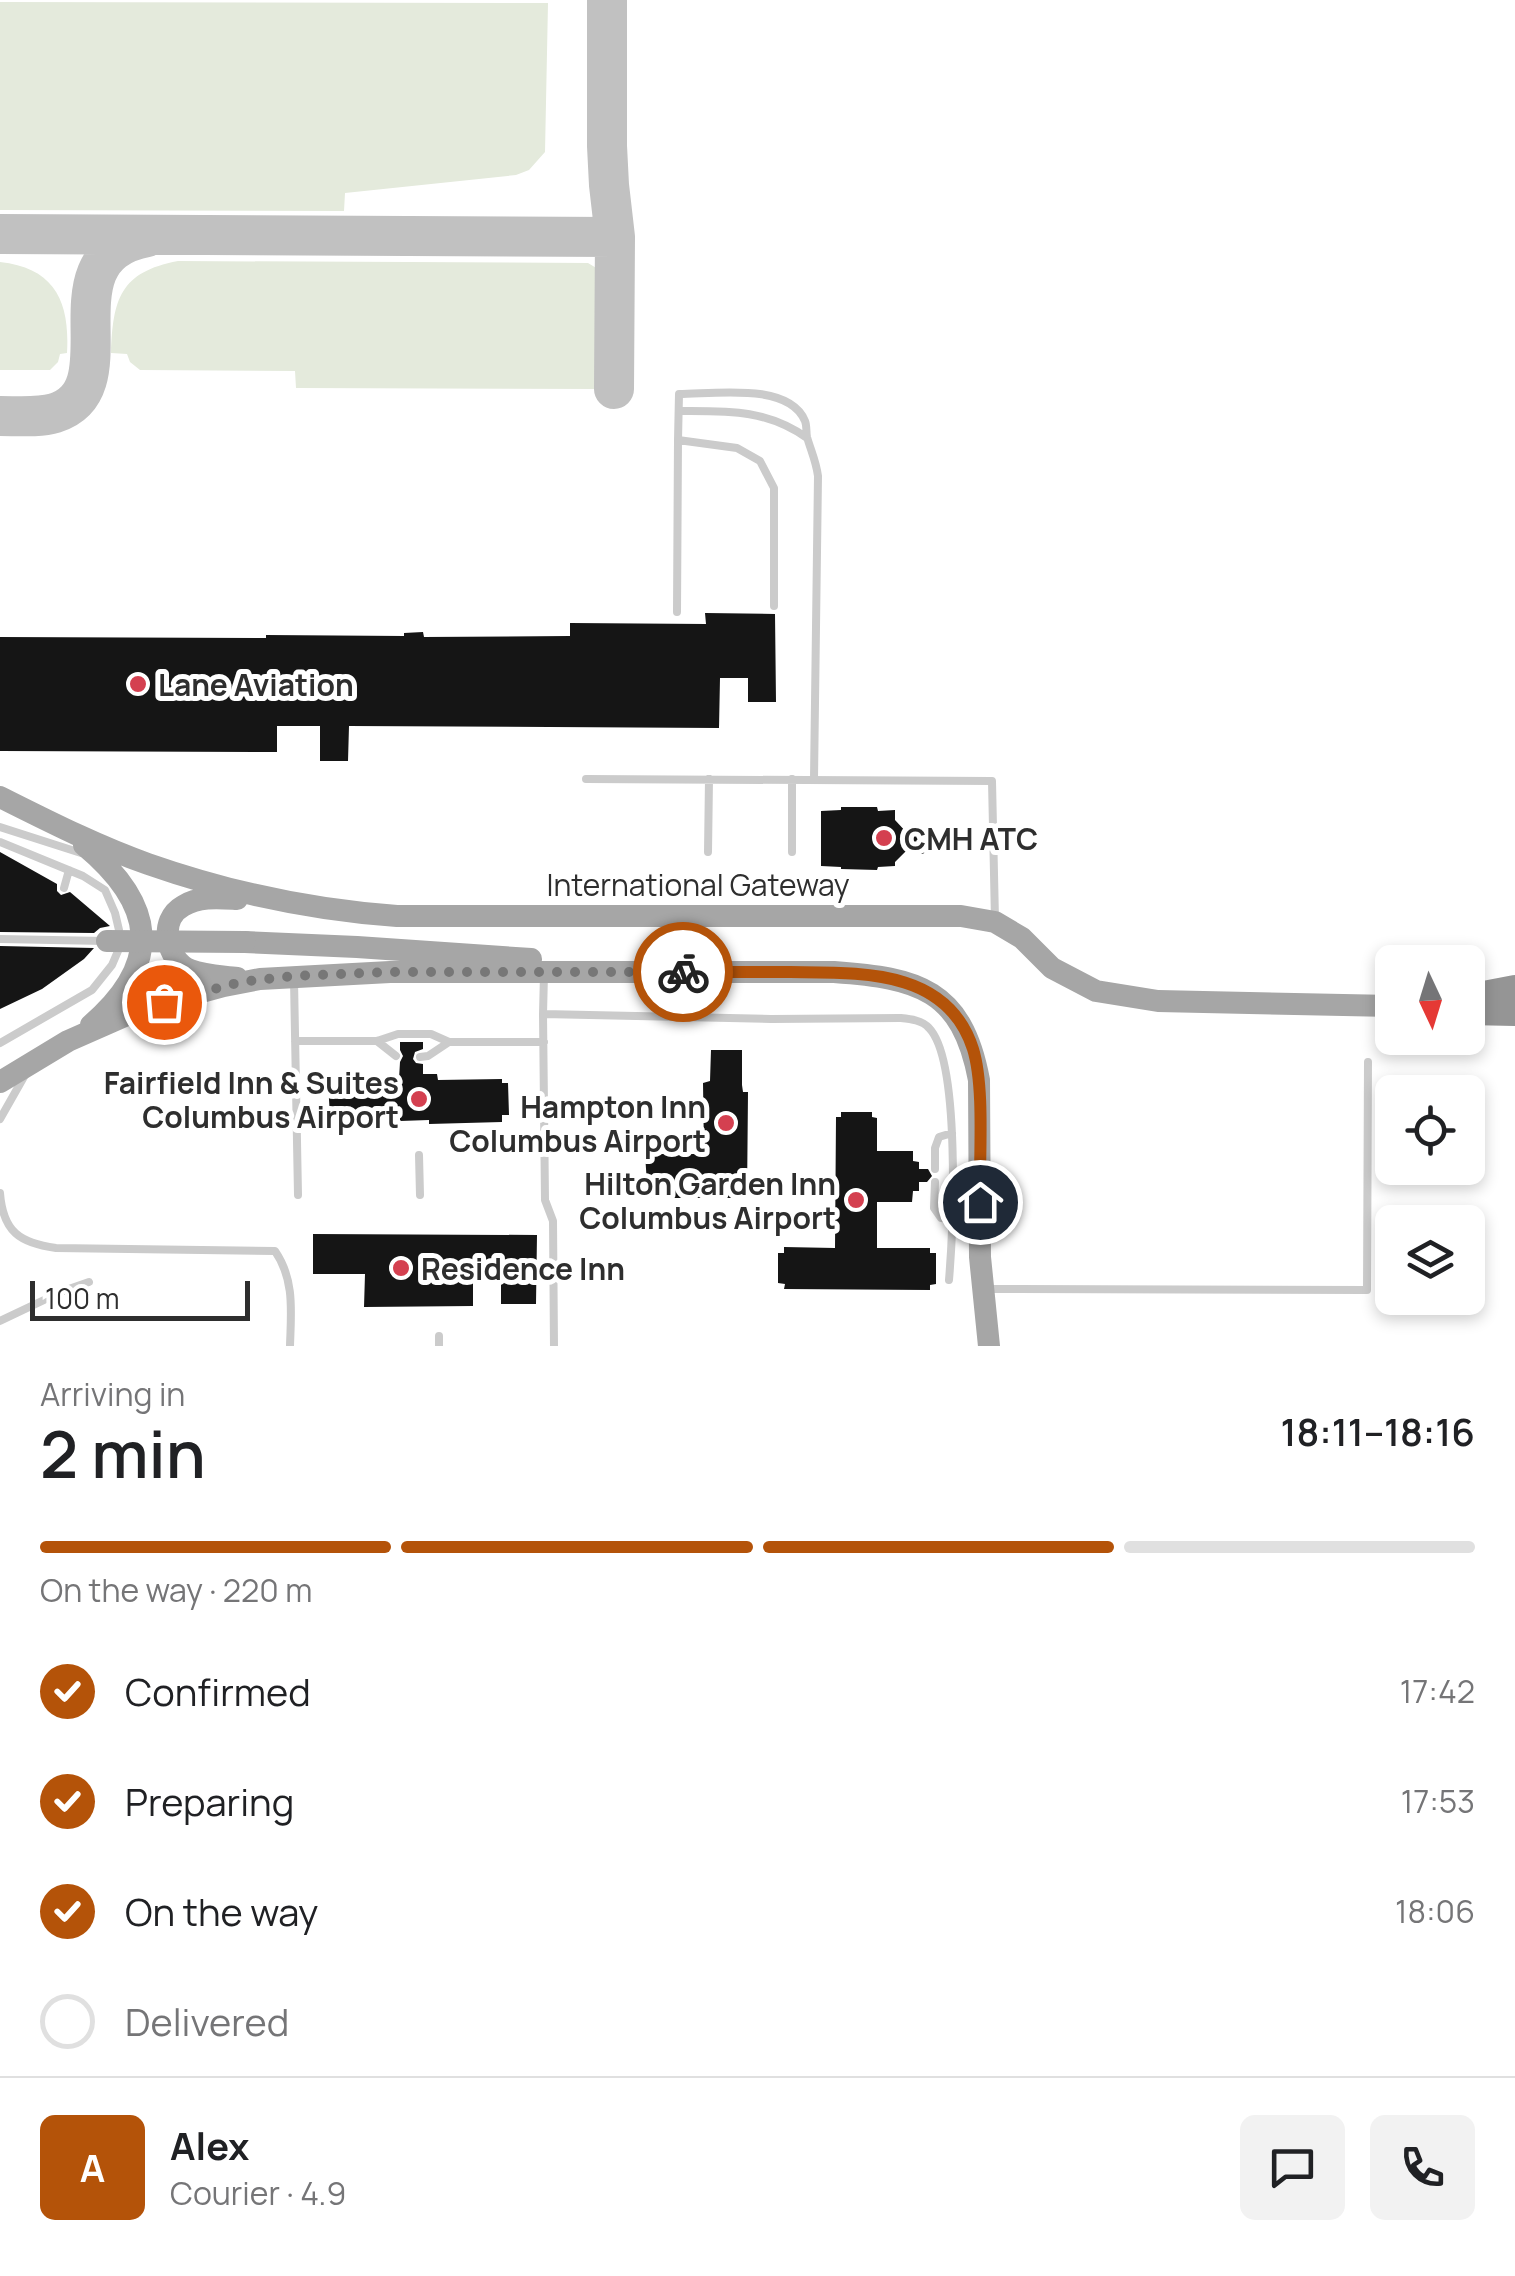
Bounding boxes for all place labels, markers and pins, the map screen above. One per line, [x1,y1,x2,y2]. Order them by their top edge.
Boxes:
place label: Lane Aviation [158,664,354,705]
marker: Lane Aviation [127,673,149,695]
place label: CMH ATC [904,818,1038,859]
marker: CMH ATC [873,827,895,849]
pin [122,960,207,1045]
place label: Fairfield Inn & Suites Columbus Airport [104,1062,399,1137]
place label: Hampton Inn Columbus Airport [449,1086,706,1161]
marker: Fairfield Inn & Suites Columbus Airport [408,1088,430,1110]
marker: Hampton Inn Columbus Airport [715,1112,737,1134]
pin [938,1160,1023,1245]
place label: Hilton Garden Inn Columbus Airport [579,1163,836,1238]
marker: Hilton Garden Inn Columbus Airport [845,1189,867,1211]
place label: Residence Inn [421,1248,625,1289]
marker: Residence Inn [390,1257,412,1279]

